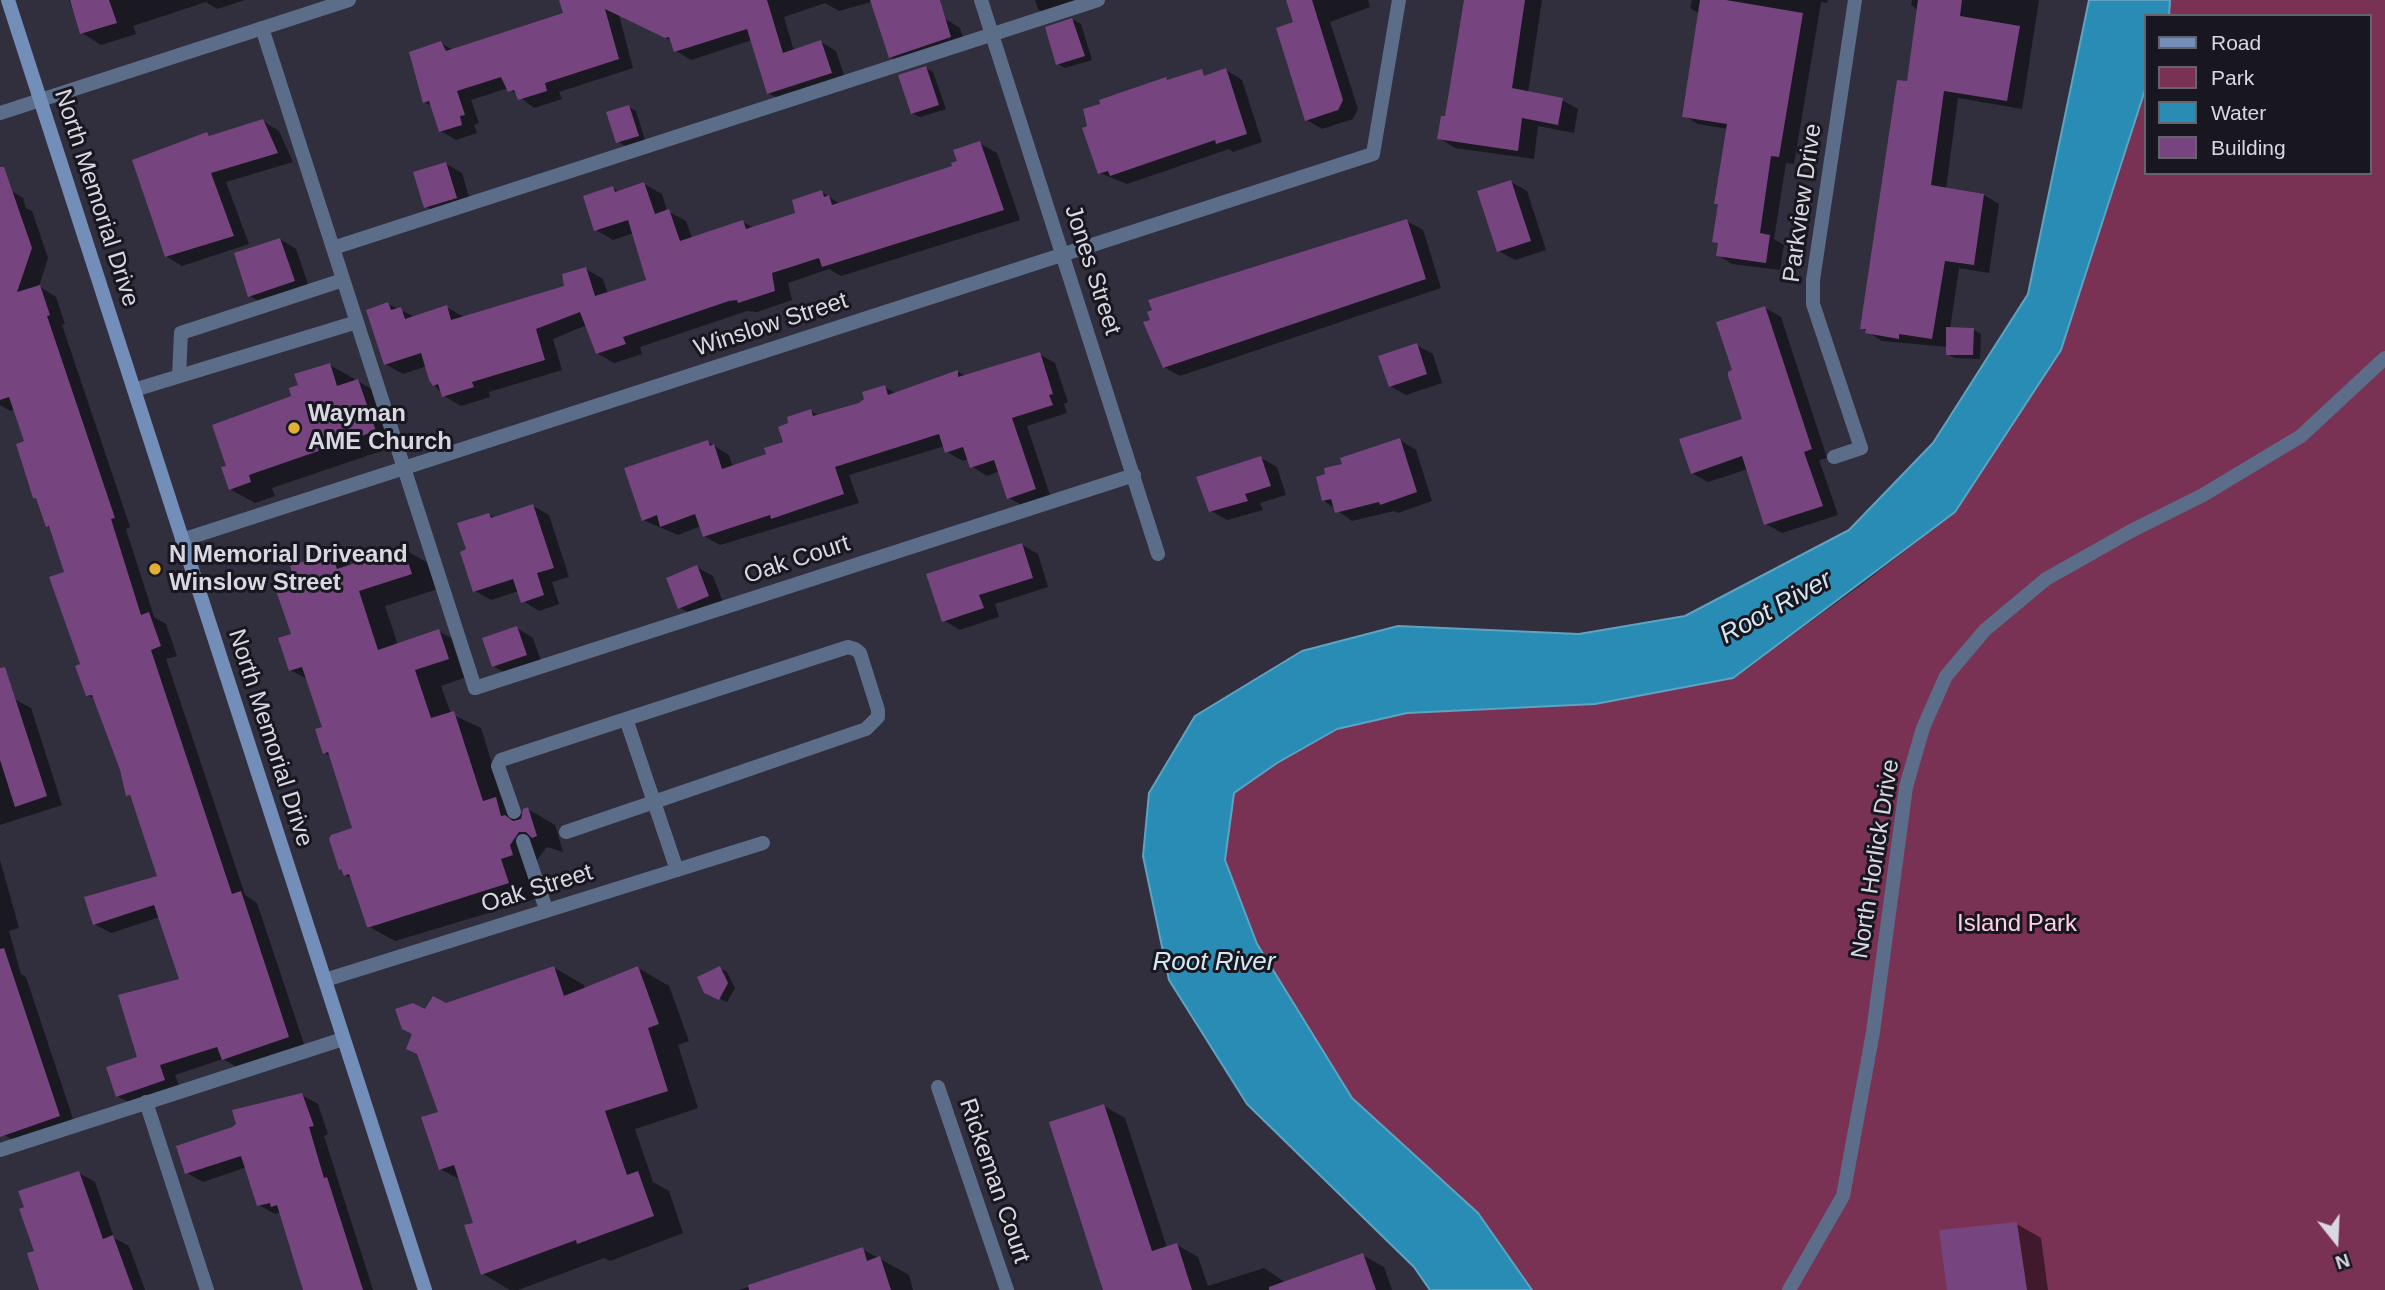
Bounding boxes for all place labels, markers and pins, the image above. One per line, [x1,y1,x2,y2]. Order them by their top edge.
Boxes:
place label: Wayman AME Church [308,400,452,456]
marker: Wayman AME Church [286,420,302,436]
place label: N Memorial Driveand Winslow Street [169,541,408,597]
marker: N Memorial Driveand Winslow Street [147,561,163,577]

